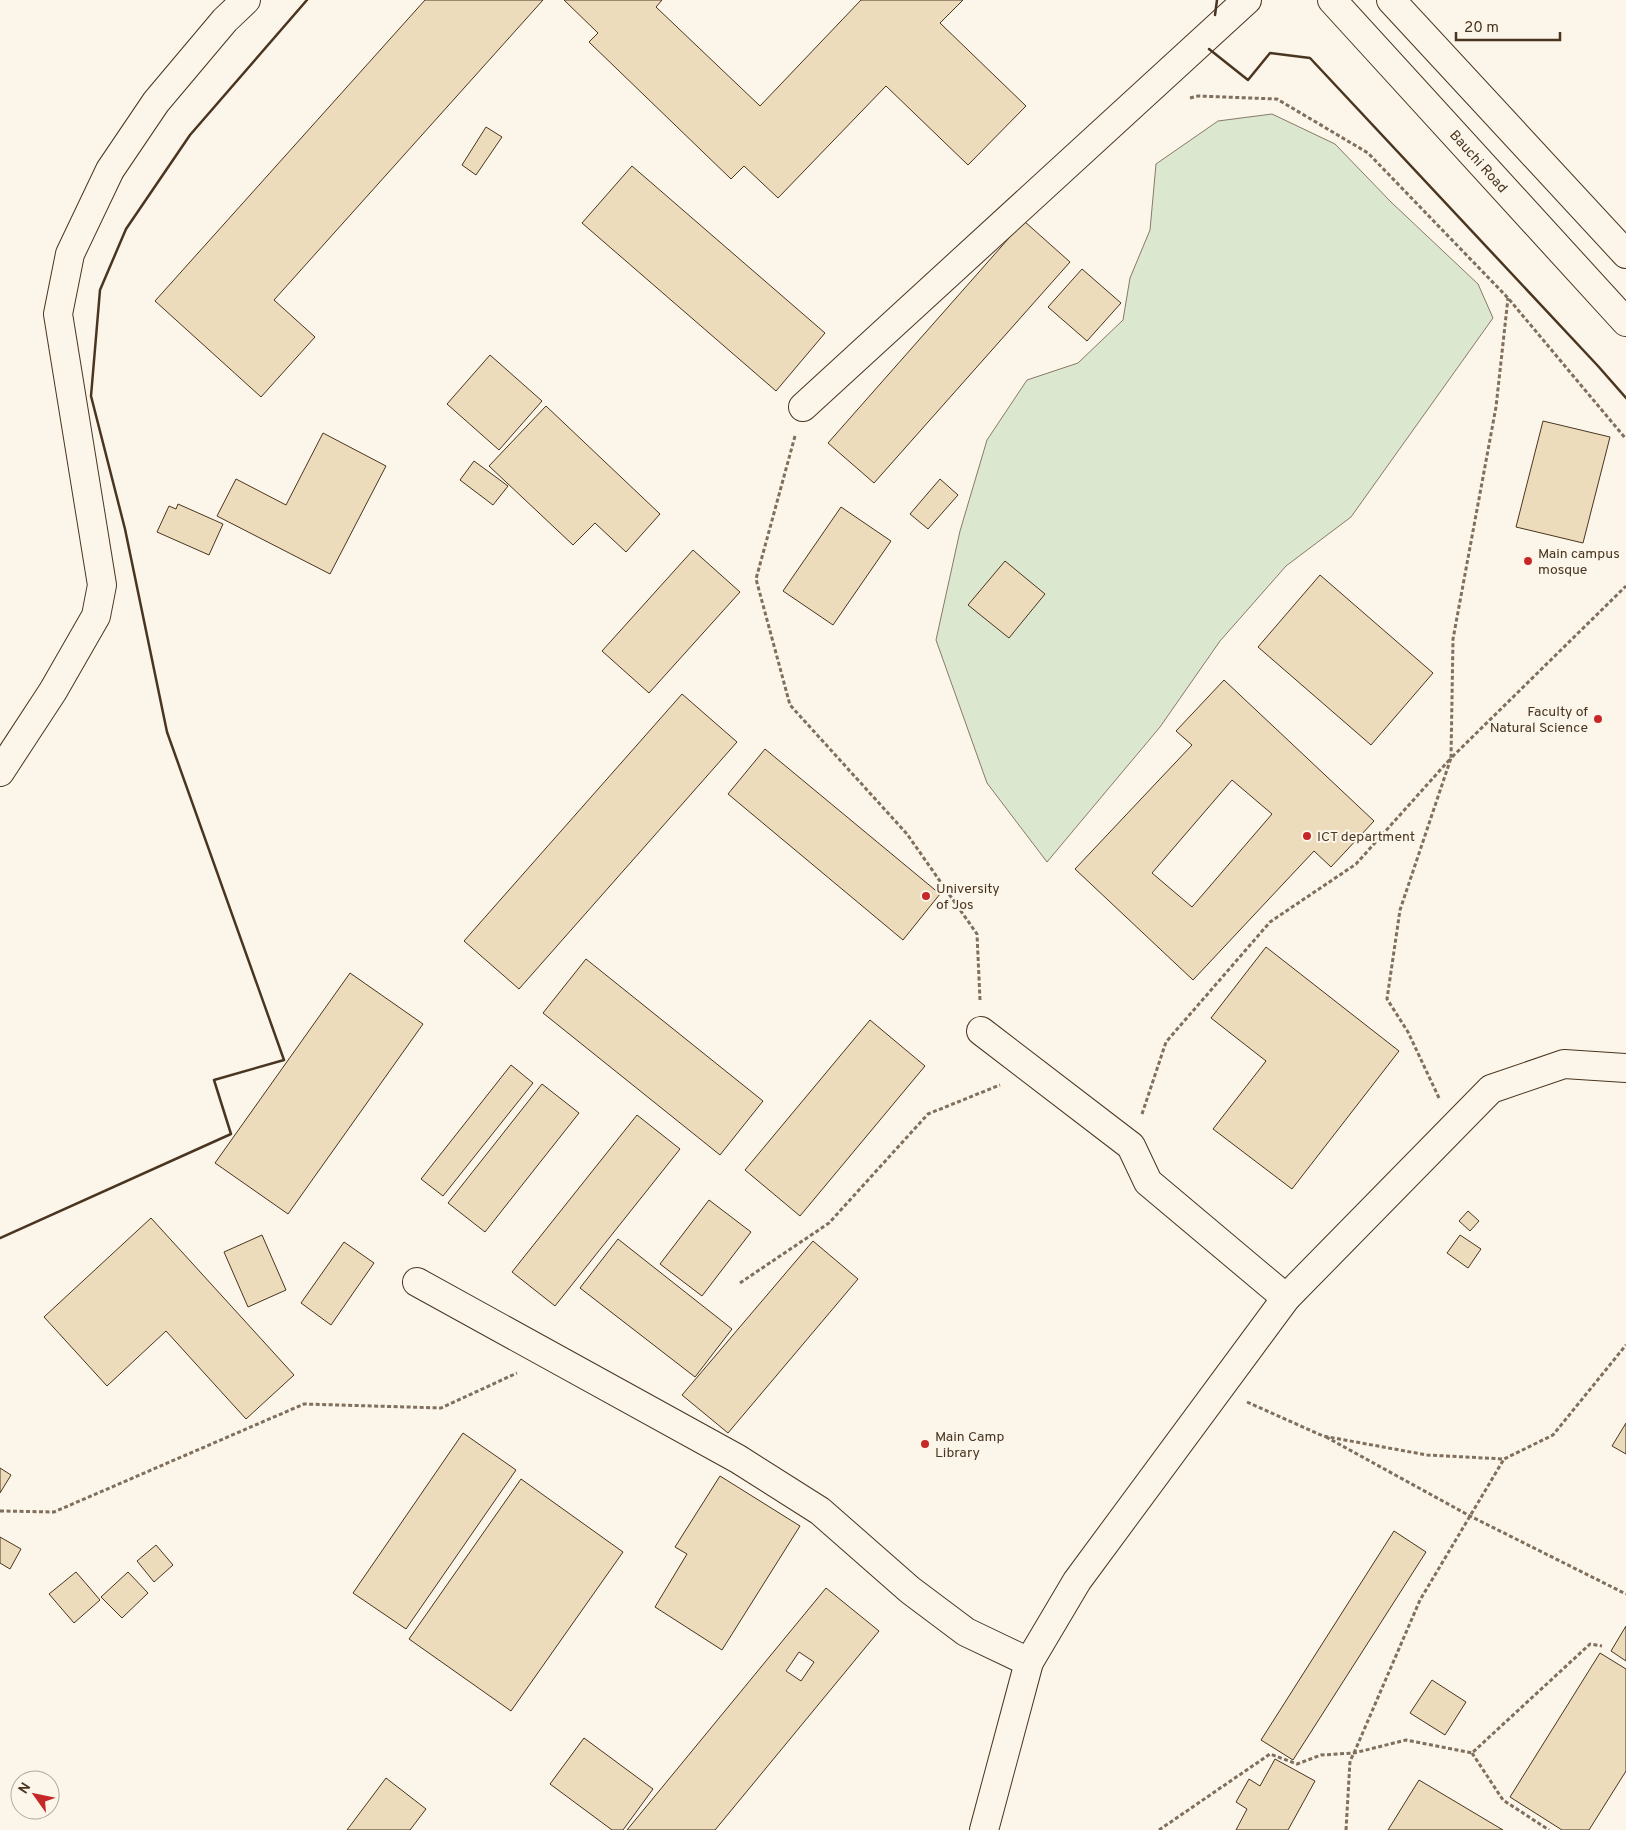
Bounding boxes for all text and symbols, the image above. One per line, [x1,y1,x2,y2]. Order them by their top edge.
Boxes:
scale bar [1456,10,1560,42]
text: 20 m [1464,19,1499,38]
street label: Bauchi Road [1445,127,1511,197]
place label: Main campus mosque [1538,546,1620,579]
marker: Main campus mosque [1522,555,1534,567]
place label: Faculty of Natural Science [1490,704,1588,737]
marker: Faculty of Natural Science [1592,713,1604,725]
place label: ICT department [1317,829,1415,846]
marker: ICT department [1301,830,1313,842]
place label: University of Jos [936,881,1000,914]
marker: University of Jos [920,890,932,902]
place label: Main Camp Library [935,1429,1005,1462]
marker: Main Camp Library [919,1438,931,1450]
north arrow [10,1770,60,1820]
text: N [15,1780,35,1798]

